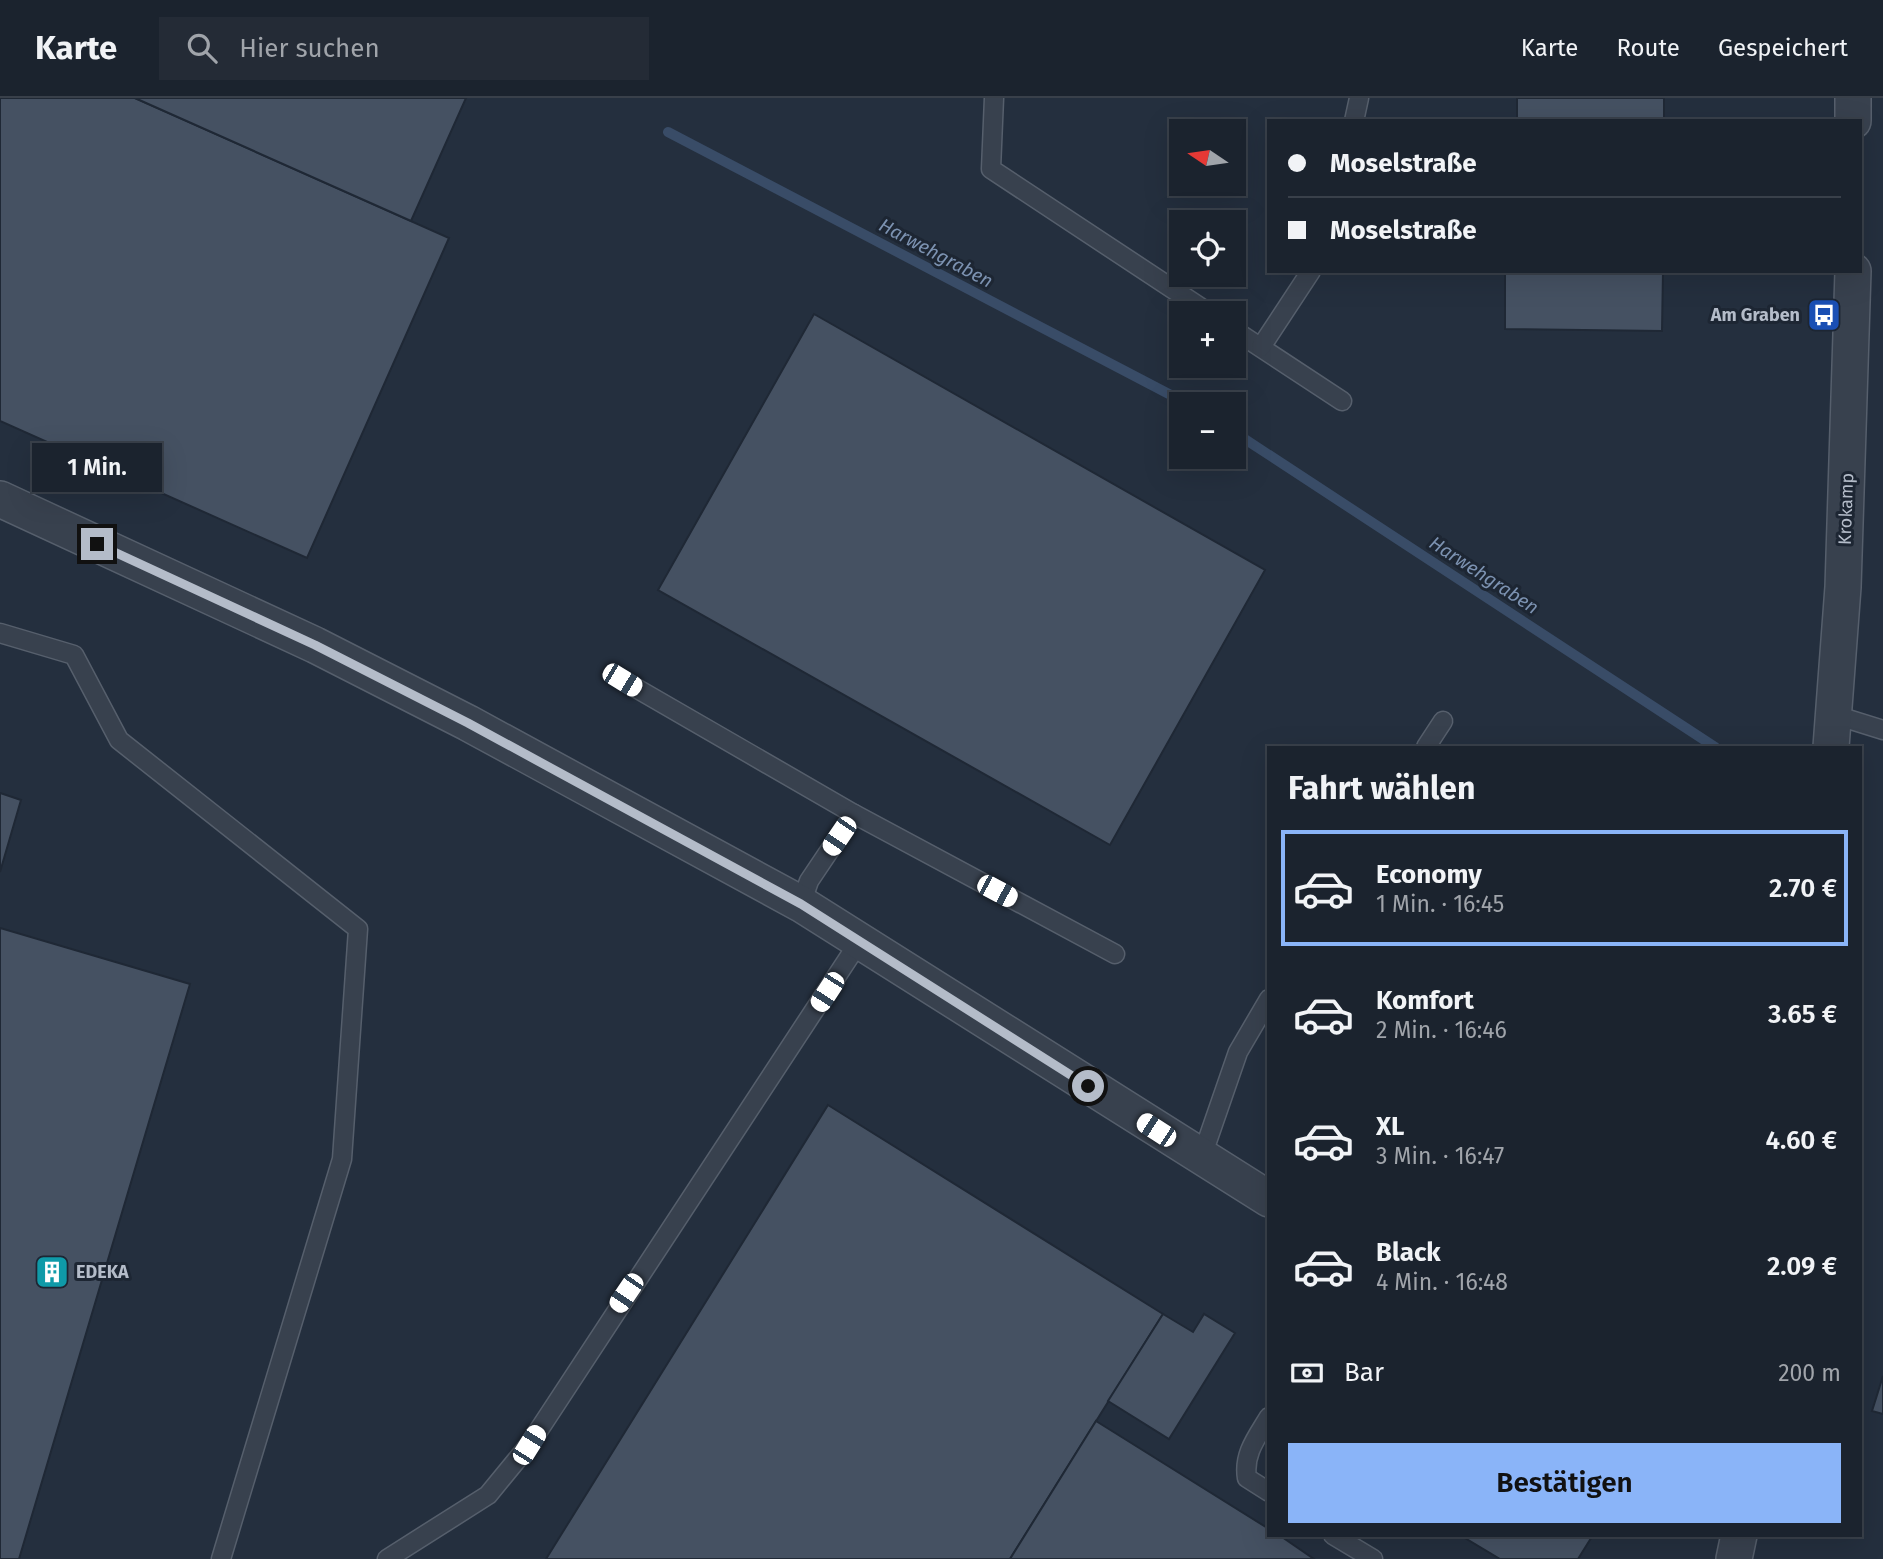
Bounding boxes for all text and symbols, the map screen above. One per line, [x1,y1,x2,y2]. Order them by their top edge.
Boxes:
search box [159,17,649,80]
text: Karte [35,28,117,68]
icon: search [183,29,221,67]
text: Hier suchen [239,33,380,64]
text: Karte [1521,34,1578,62]
text: Route [1616,34,1680,62]
text: Gespeichert [1718,34,1848,62]
north arrow [1169,119,1246,196]
map controls [1169,119,1246,469]
text: Moselstraße [1330,148,1477,179]
button: locate [1169,210,1246,287]
water label: Harwehgraben [875,213,997,293]
text: Moselstraße [1330,215,1477,246]
bus stop icon: Am Graben [1805,296,1843,334]
button: + [1169,301,1246,378]
place label: Am Graben [1710,304,1800,326]
button: − [1169,392,1246,469]
callout: 1 Min. [32,442,162,492]
text: 1 Min. [67,453,127,481]
street label: Krokamp [1834,472,1858,546]
route end [81,528,113,560]
water label: Harwehgraben [1425,531,1543,619]
car [599,660,646,700]
text: Fahrt wählen [1288,769,1475,807]
car [819,813,860,859]
icon: car [1292,857,1355,920]
text: Economy [1376,859,1482,890]
car [974,872,1021,910]
text: 2.70 € [1769,873,1837,904]
text: 1 Min. · 16:45 [1376,890,1504,918]
car [807,969,848,1015]
icon: car [1292,983,1355,1046]
text: Komfort [1376,985,1474,1016]
text: 3.65 € [1768,999,1837,1030]
text: 2 Min. · 16:46 [1376,1016,1507,1044]
route start [1072,1070,1104,1102]
icon: car [1292,1109,1355,1172]
car [1133,1110,1180,1150]
text: XL [1376,1111,1404,1142]
text: 4.60 € [1765,1125,1837,1156]
text: 3 Min. · 16:47 [1376,1142,1504,1170]
icon: car [1292,1235,1355,1298]
text: Black [1376,1237,1441,1268]
text: 2.09 € [1767,1251,1837,1282]
building icon: EDEKA [33,1253,71,1291]
place label: EDEKA [76,1261,129,1283]
text: 4 Min. · 16:48 [1376,1268,1508,1296]
car [606,1270,647,1316]
icon: cash [1288,1354,1326,1392]
text: Bar [1344,1357,1384,1388]
text: 200 m [1778,1359,1841,1387]
car [509,1422,550,1468]
button: Bestätigen [1288,1443,1841,1523]

